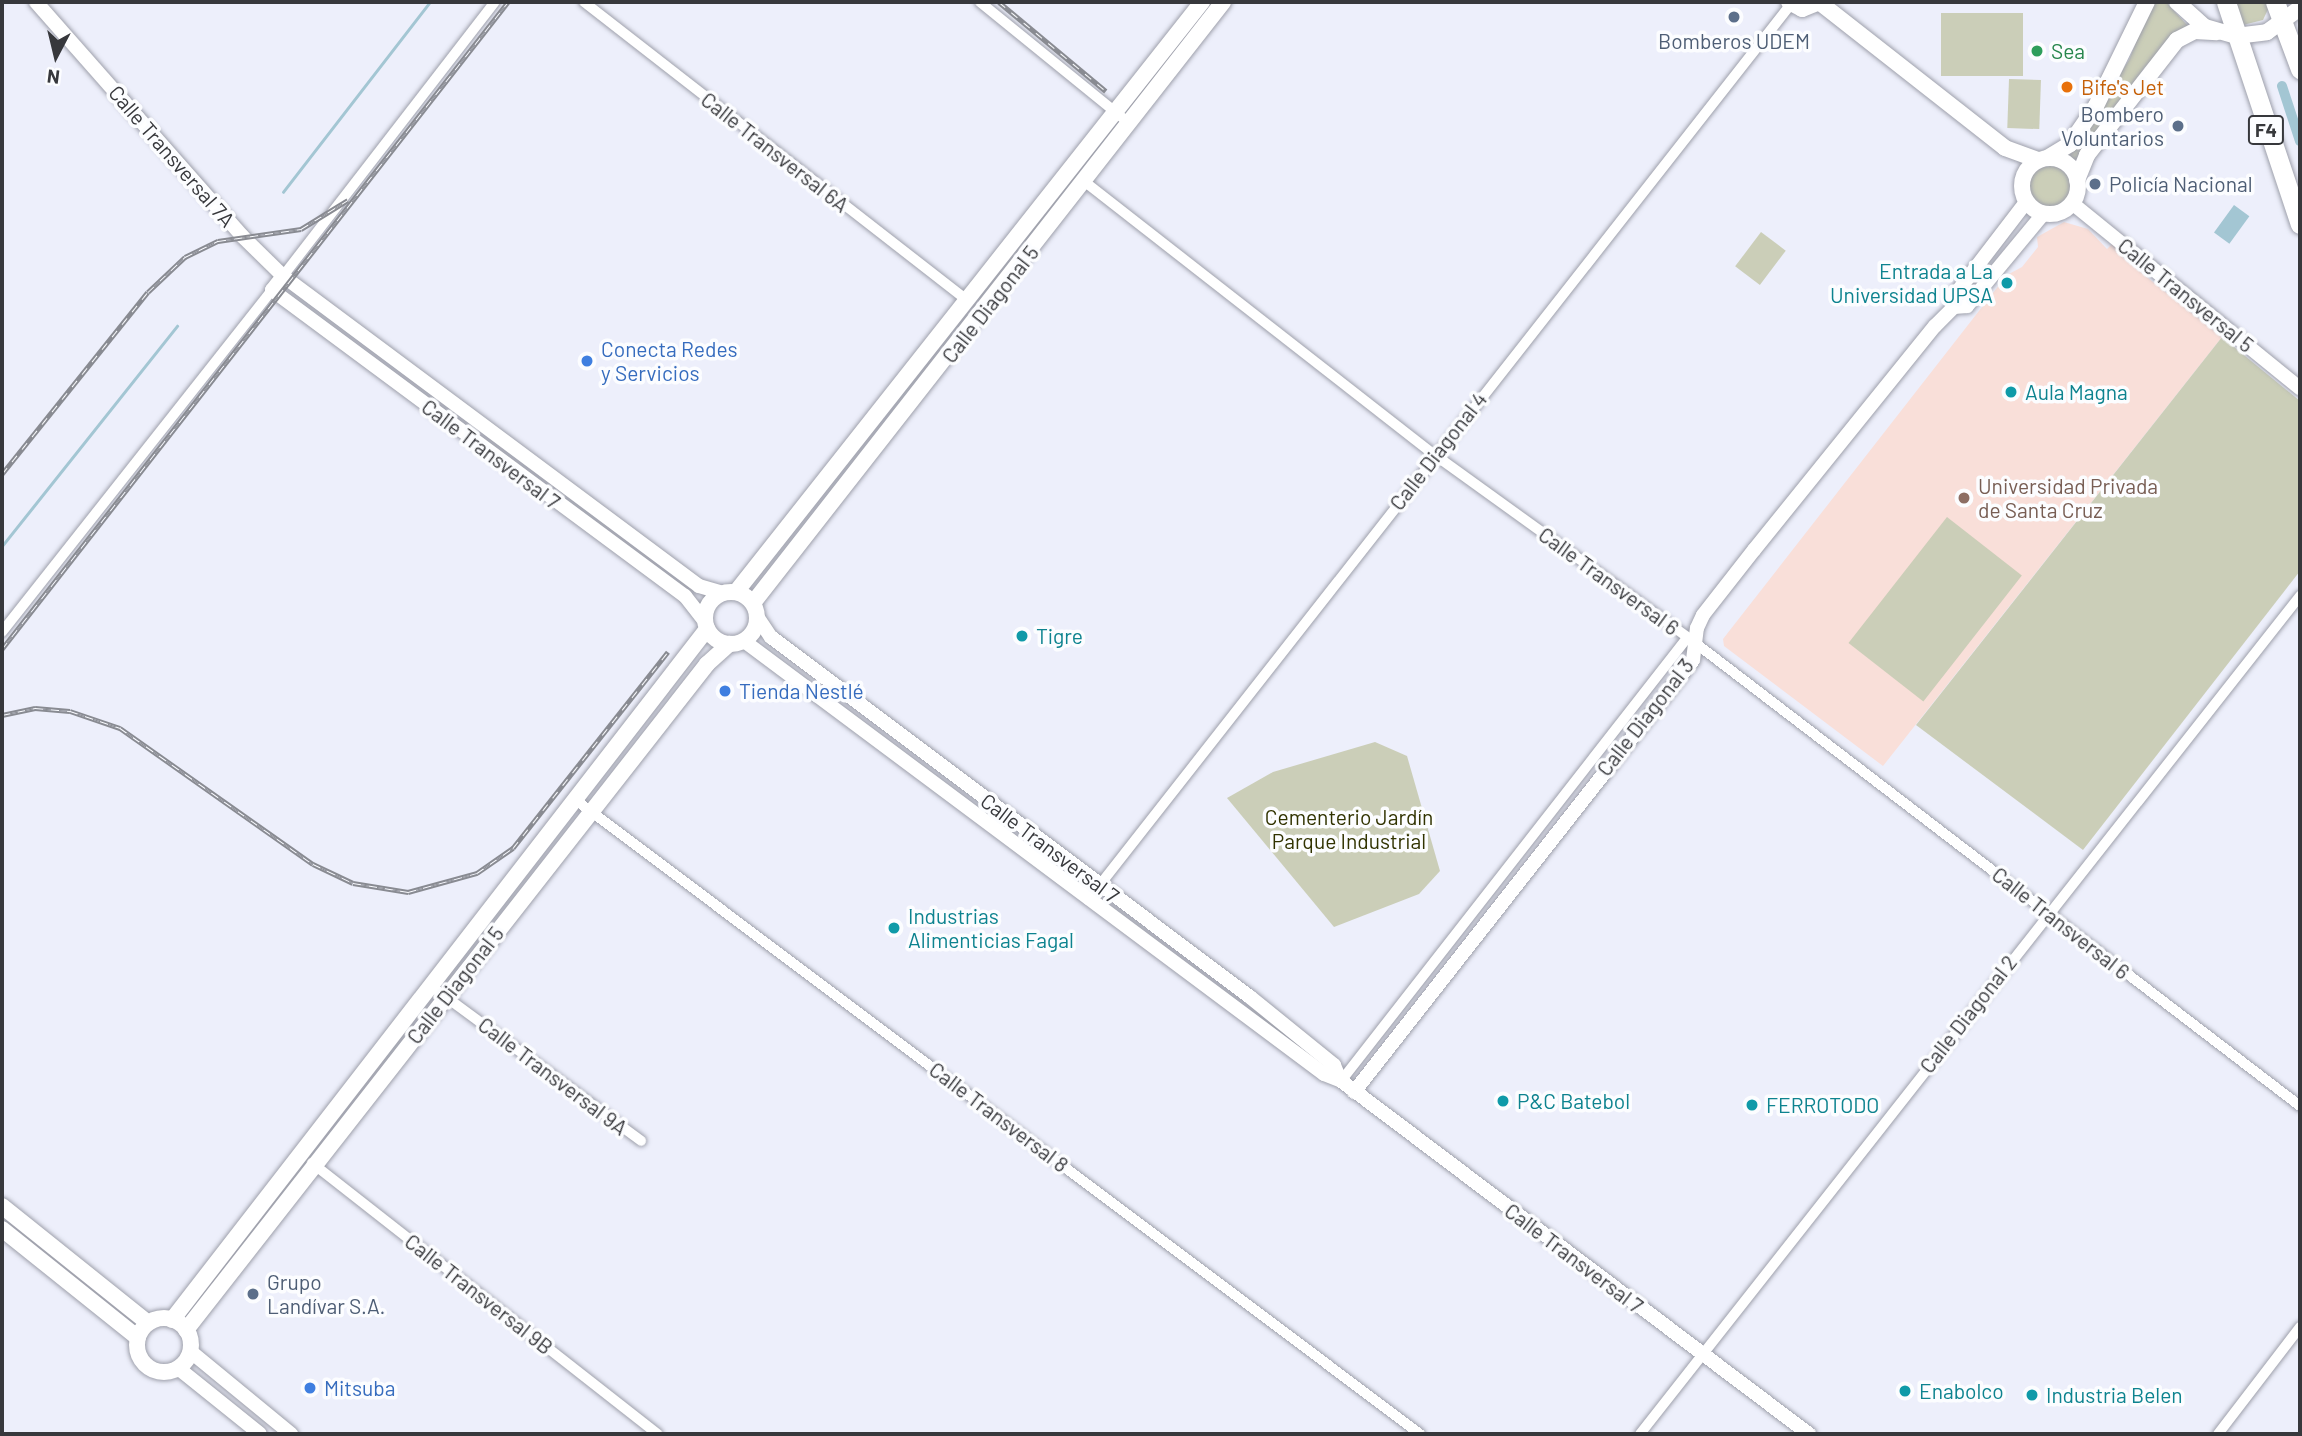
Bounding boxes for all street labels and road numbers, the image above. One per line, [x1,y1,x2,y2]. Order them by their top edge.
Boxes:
street label: Calle Transversal 7A [104,80,240,232]
street label: Calle Transversal 6A [696,87,854,217]
road number: F4 [2247,114,2285,146]
street label: Calle Transversal 5 [2113,233,2259,357]
street label: Calle Diagonal 5 [936,240,1044,368]
street label: Calle Diagonal 4 [1384,387,1492,515]
street label: Calle Transversal 7 [417,394,565,514]
street label: Calle Transversal 6 [1534,522,1684,640]
street label: Calle Diagonal 3 [1591,653,1699,781]
street label: Calle Transversal 7 [976,788,1124,908]
street label: Calle Transversal 6 [1987,862,2135,984]
street label: Calle Diagonal 5 [401,921,509,1049]
street label: Calle Diagonal 2 [1914,950,2022,1078]
street label: Calle Transversal 9A [473,1012,633,1140]
street label: Calle Transversal 8 [925,1057,1073,1177]
street label: Calle Transversal 7 [1500,1198,1648,1318]
street label: Calle Transversal 9B [400,1228,558,1360]

